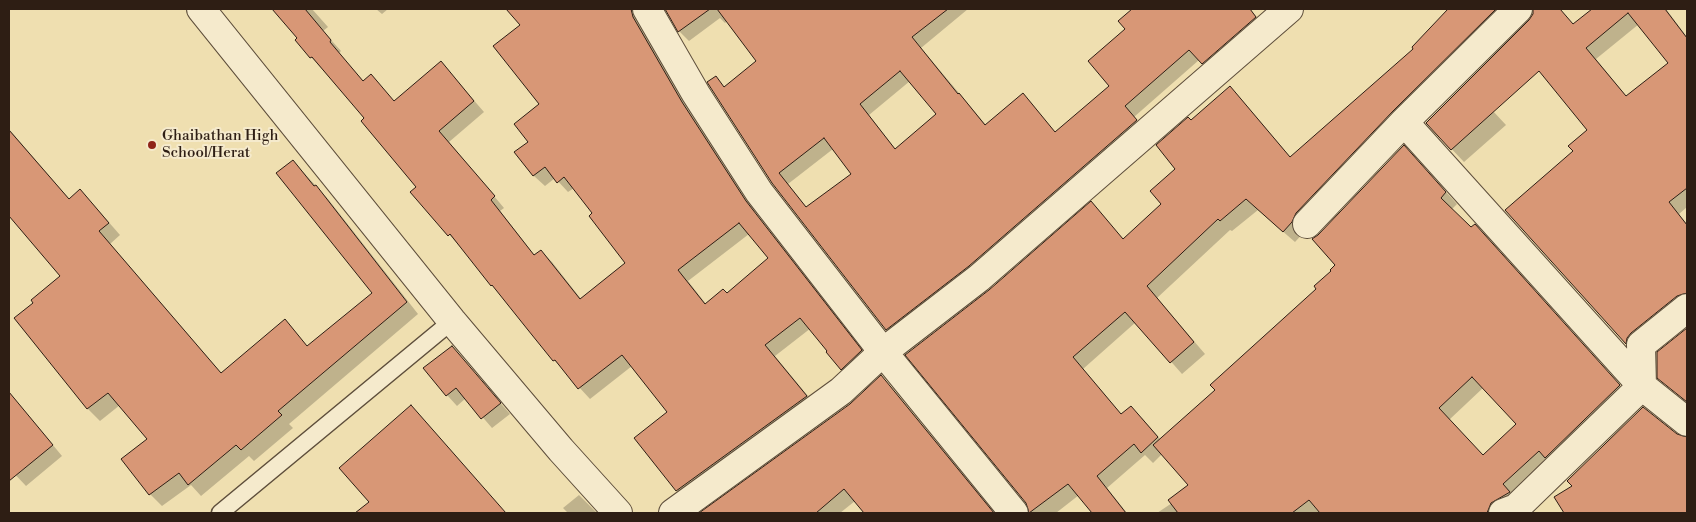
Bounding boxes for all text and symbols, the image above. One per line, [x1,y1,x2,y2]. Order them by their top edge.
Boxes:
place label: Ghaibathan High School/Herat [162,127,278,162]
marker: Ghaibathan High School/Herat [146,139,158,151]

